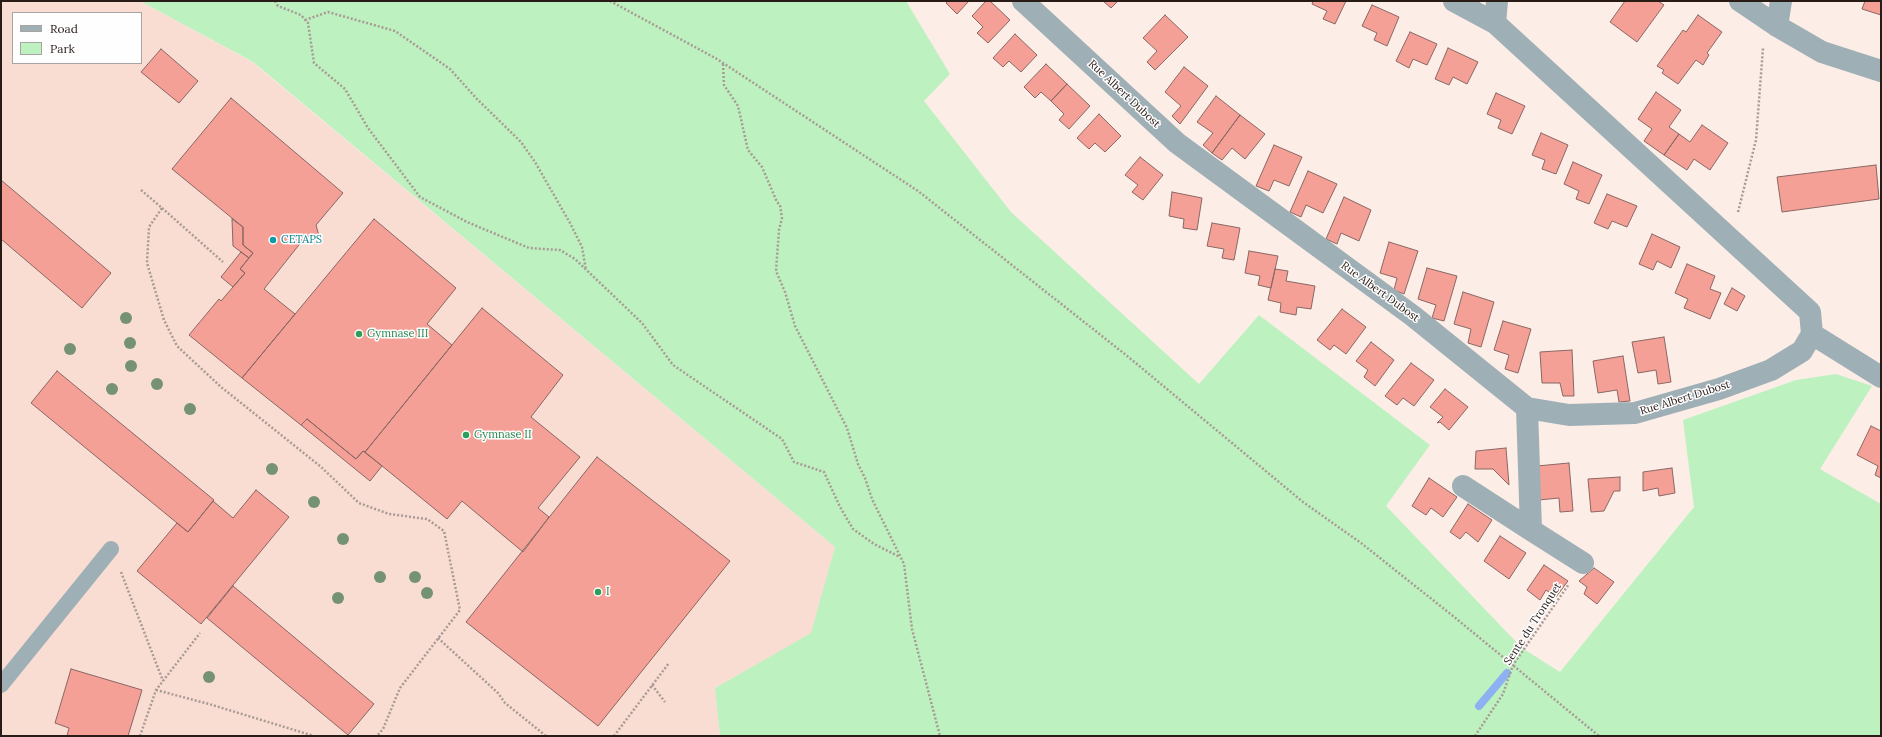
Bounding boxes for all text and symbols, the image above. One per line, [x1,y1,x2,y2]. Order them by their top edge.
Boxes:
legend [12,12,142,64]
text: Road [50,21,78,36]
text: Park [50,41,75,56]
street label: Rue Albert Dubost [1085,57,1163,131]
place label: CETAPS [281,233,322,247]
marker: CETAPS [268,235,278,245]
street label: Rue Albert Dubost [1338,259,1422,325]
place label: Gymnase III [367,327,428,341]
marker: Gymnase III [354,329,364,339]
street label: Rue Albert Dubost [1638,378,1732,418]
place label: Gymnase II [474,428,532,442]
marker: Gymnase II [461,430,471,440]
street label: Sente du Tronquet [1501,580,1565,668]
place label: I [606,585,610,599]
marker: I [593,587,603,597]

